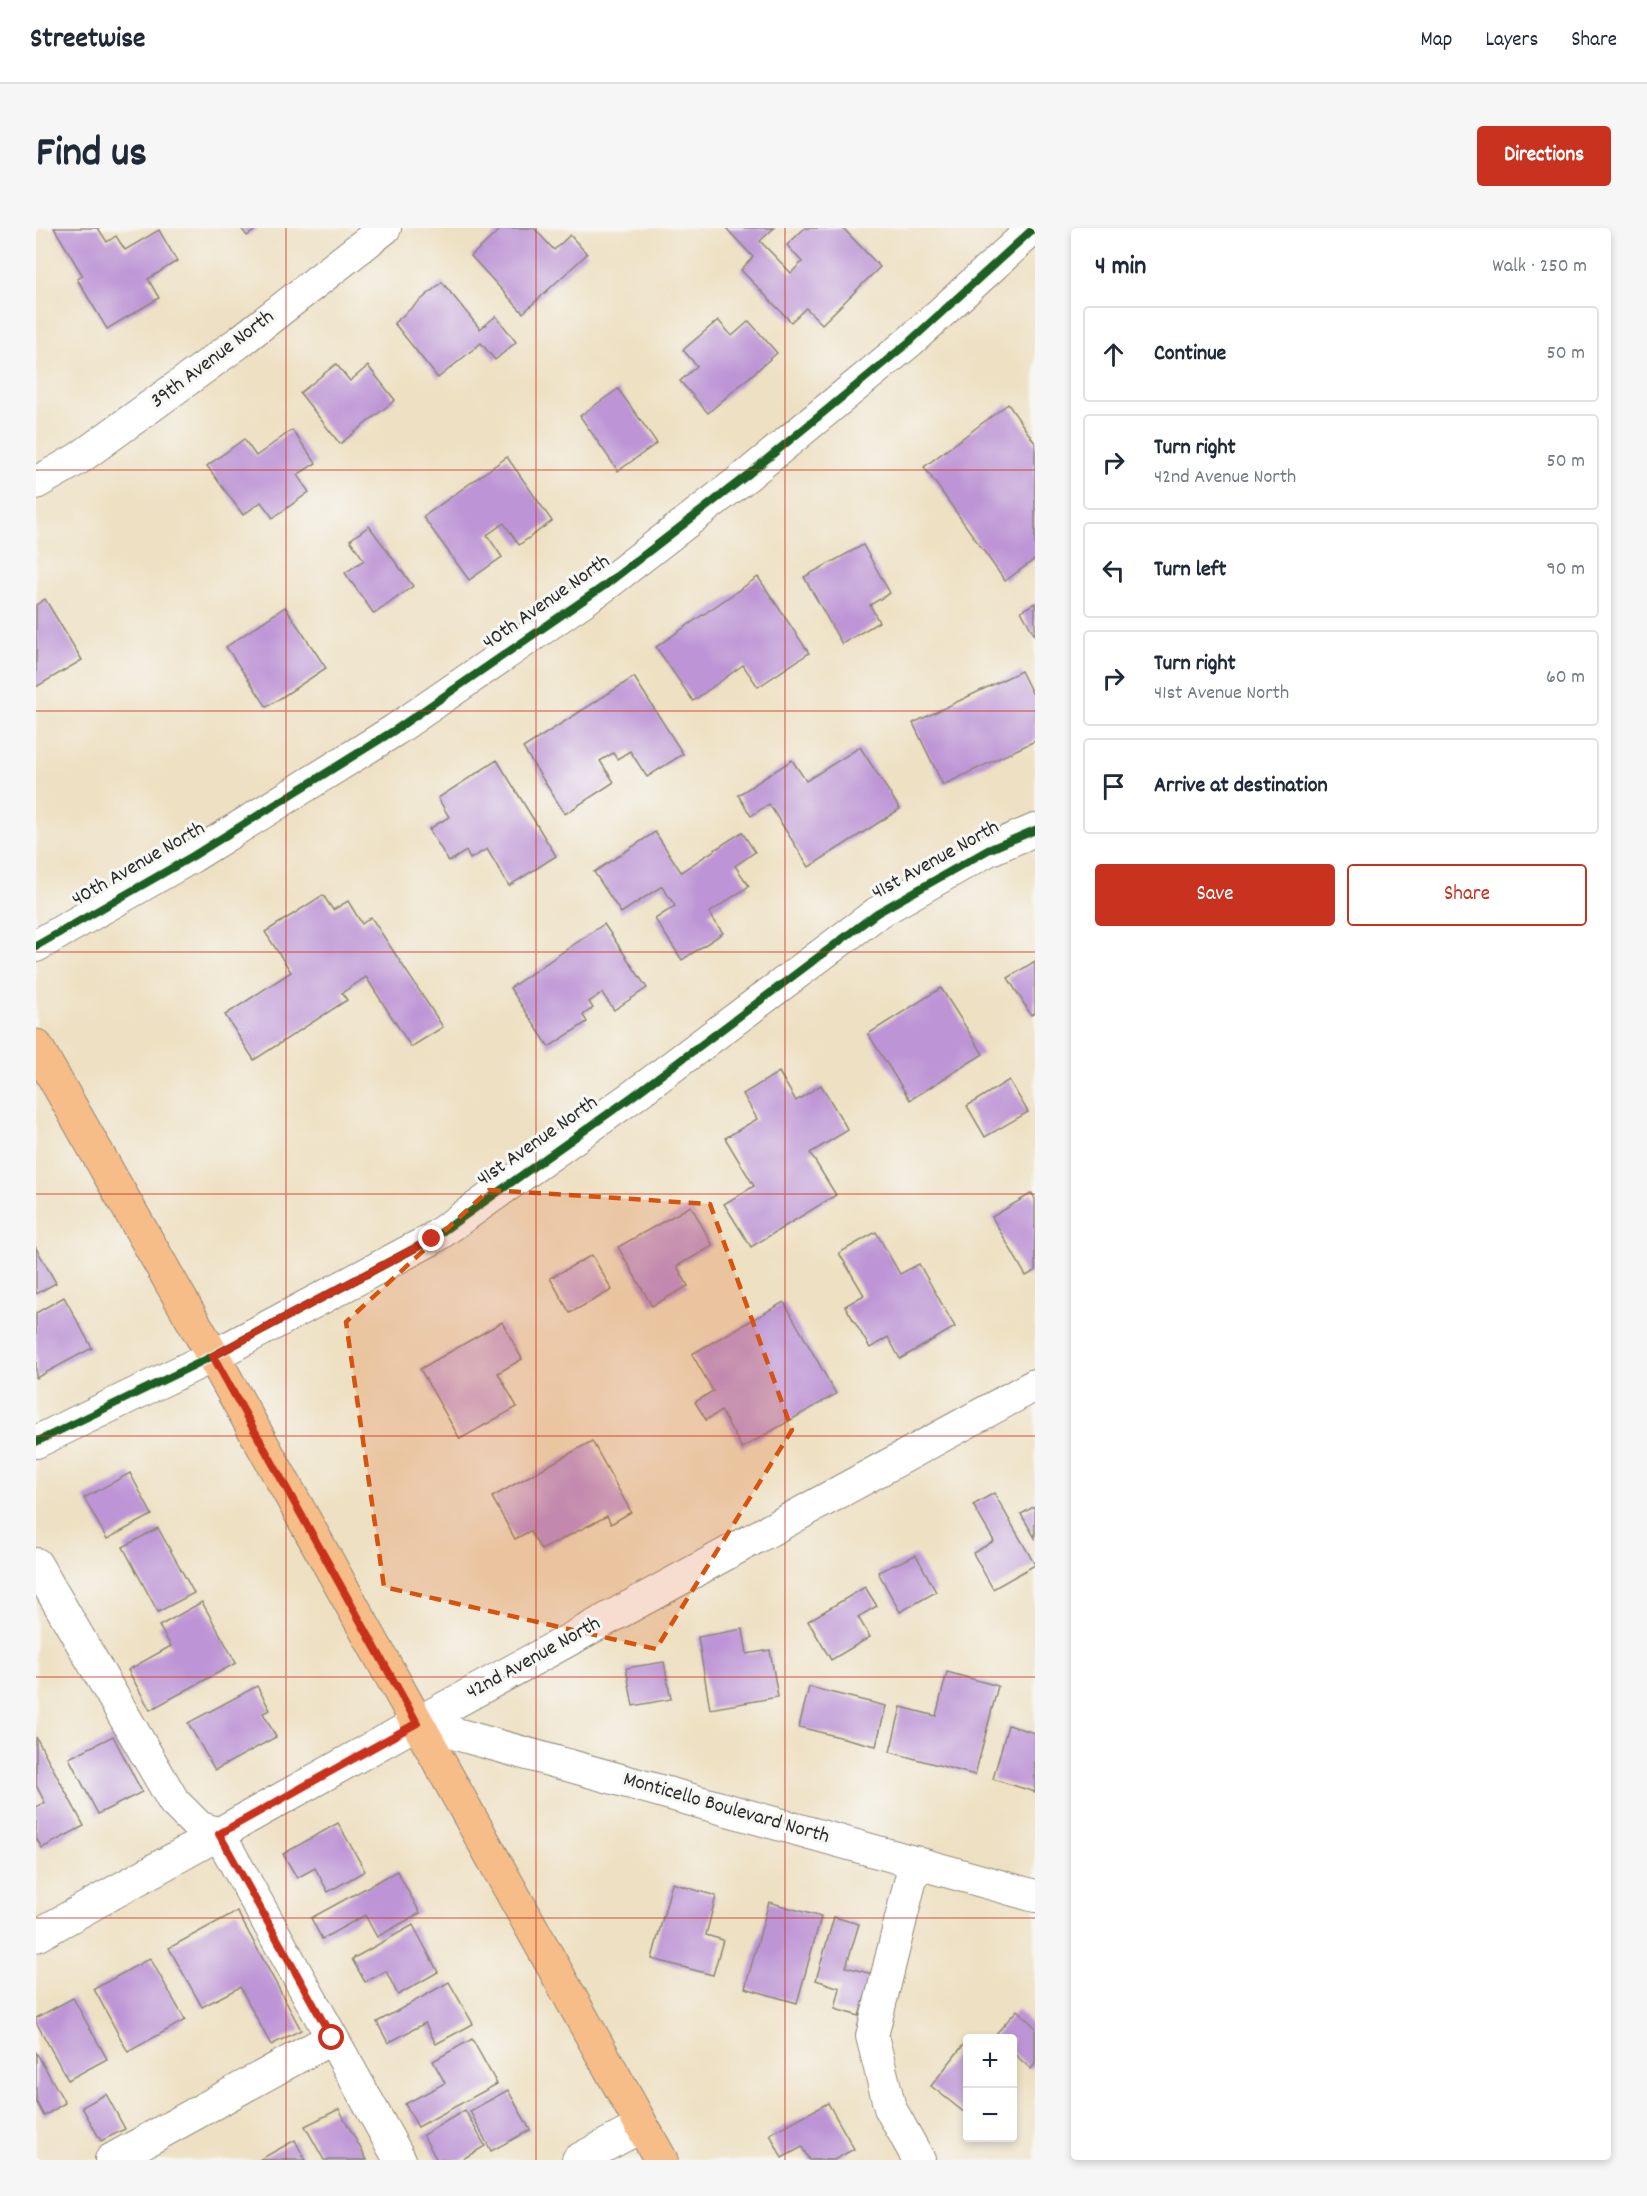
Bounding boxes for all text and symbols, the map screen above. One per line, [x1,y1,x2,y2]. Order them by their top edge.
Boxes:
text: Streetwise [30,21,145,61]
text: Map [1421,26,1452,56]
text: Layers [1485,26,1538,56]
text: Share [1571,26,1617,56]
text: Find us [36,126,147,186]
button: Directions [1477,126,1611,186]
text: 4 min [1095,249,1146,286]
text: Walk · 250 m [1492,253,1587,281]
street label: 39th Avenue North [145,303,281,417]
icon: ahead [1097,338,1130,371]
text: Continue [1154,339,1226,370]
text: 50 m [1547,340,1585,368]
text: Turn right [1154,433,1236,464]
icon: right [1097,446,1130,479]
text: 50 m [1547,448,1585,476]
text: 42nd Avenue North [1154,464,1296,492]
street label: 40th Avenue North [477,548,617,658]
icon: left [1097,554,1130,587]
text: Turn left [1154,555,1226,586]
text: 90 m [1547,556,1585,584]
text: Turn right [1154,649,1236,680]
icon: right [1097,662,1130,695]
text: 60 m [1546,664,1585,692]
text: 41st Avenue North [1154,680,1289,708]
icon: arrive [1097,770,1130,803]
text: Arrive at destination [1154,771,1328,802]
street label: 41st Avenue North [867,813,1005,909]
street label: 40th Avenue North [67,815,211,915]
button: Save [1095,864,1335,926]
button: Share [1347,864,1587,926]
street label: 41st Avenue North [471,1089,605,1195]
route end [418,1225,444,1251]
street label: 42nd Avenue North [461,1610,607,1708]
street label: Monticello Boulevard North [619,1765,833,1853]
route start [318,2024,344,2050]
map controls [963,2034,1017,2142]
button: + [963,2034,1017,2088]
button: − [963,2088,1017,2142]

